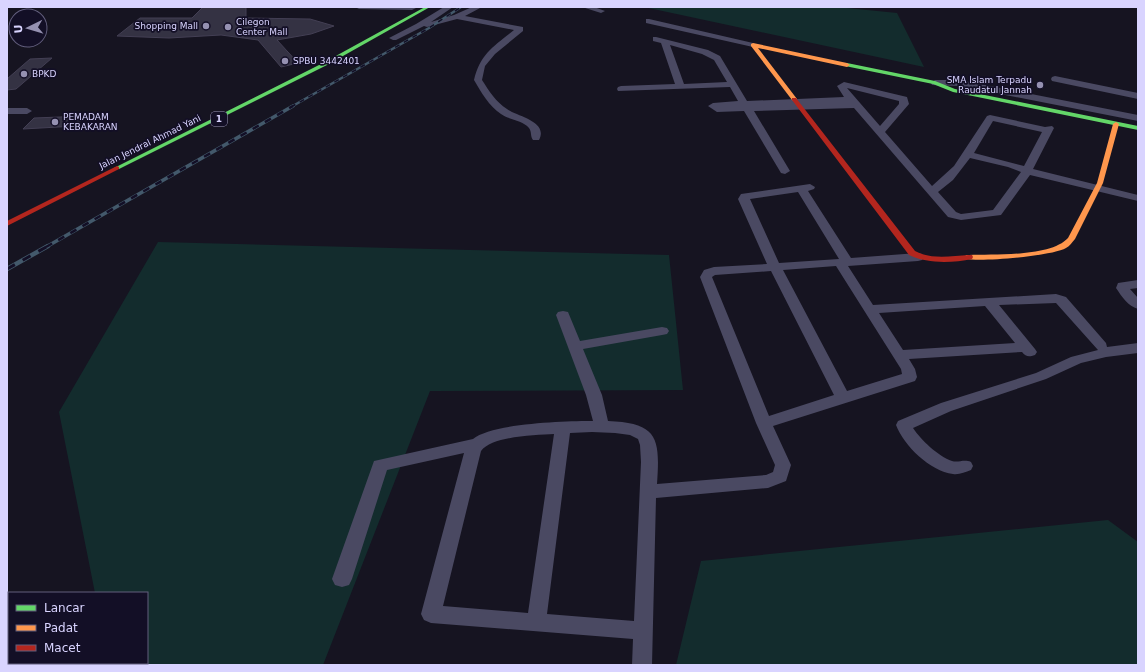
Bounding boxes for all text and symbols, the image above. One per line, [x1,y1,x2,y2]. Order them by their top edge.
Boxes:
north arrow [8,8,48,48]
place label: Cilegon Center Mall [236,17,287,37]
place label: Shopping Mall [135,21,198,31]
marker: Shopping Mall [201,21,211,31]
marker: Cilegon Center Mall [223,22,233,32]
text: U [12,24,25,34]
marker: SPBU 3442401 [280,56,290,66]
place label: SPBU 3442401 [293,56,360,66]
marker: BPKD [19,69,29,79]
place label: BPKD [32,69,57,79]
place label: SMA Islam Terpadu Raudatul Jannah [947,75,1032,95]
marker: SMA Islam Terpadu Raudatul Jannah [1035,80,1045,90]
place label: PEMADAM KEBAKARAN [63,112,118,132]
road number: 1 [211,112,227,126]
street label: Jalan Jendral Ahmad Yani [97,113,202,171]
marker: PEMADAM KEBAKARAN [50,117,60,127]
legend [8,592,148,664]
text: Lancar [44,601,85,615]
text: Padat [44,621,78,635]
text: Macet [44,641,81,655]

